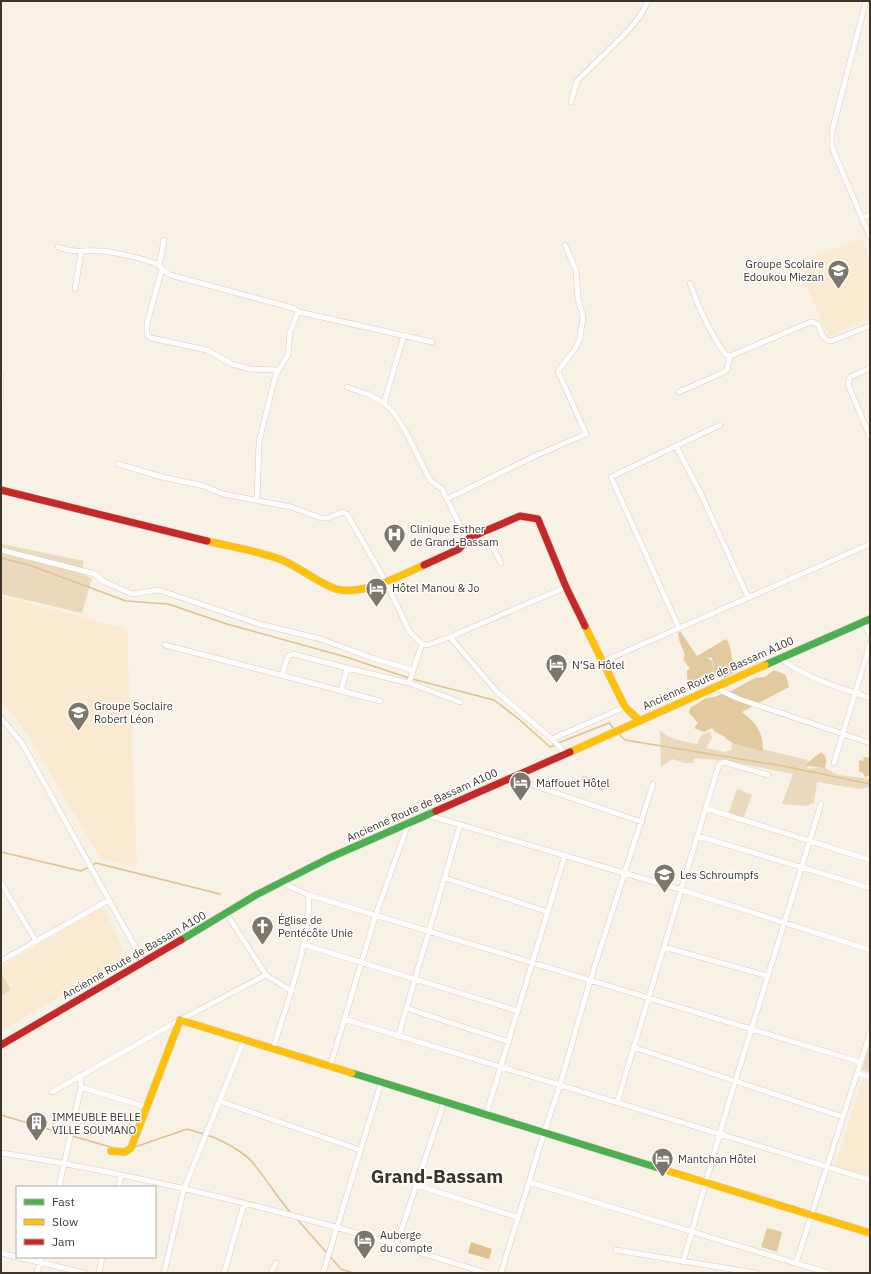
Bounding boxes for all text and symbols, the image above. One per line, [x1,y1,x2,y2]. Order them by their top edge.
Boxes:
place label: Groupe Scolaire Edoukou Miezan [743,257,824,284]
school or university icon: Groupe Scolaire Edoukou Miezan [826,257,852,290]
hospital icon: Clinique Esther de Grand-Bassam [381,522,407,555]
place label: Clinique Esther de Grand-Bassam [410,522,499,549]
hotel icon: Hôtel Manou & Jo [363,575,389,608]
place label: Hôtel Manou & Jo [392,581,479,595]
street label: Ancienne Route de Bassam A100 [640,633,796,713]
hotel icon: N’Sa Hôtel [544,652,570,685]
place label: N’Sa Hôtel [572,658,624,672]
school or university icon: Groupe Soclaire Robert Léon [65,699,91,732]
place label: Groupe Soclaire Robert Léon [94,699,173,726]
street label: Ancienne Route de Bassam A100 [344,765,500,845]
hotel icon: Maffouet Hôtel [508,770,534,803]
place label: Maffouet Hôtel [536,776,610,790]
school or university icon: Les Schroumpfs [652,862,678,895]
place label: Les Schroumpfs [680,868,759,882]
street label: Ancienne Route de Bassam A100 [59,908,209,1002]
church icon: Église de Pentécôte Unie [249,913,275,946]
place label: Église de Pentécôte Unie [278,913,353,940]
building icon: IMMEUBLE BELLE VILLE SOUMANO [24,1110,50,1143]
place label: IMMEUBLE BELLE VILLE SOUMANO [52,1110,141,1137]
hotel icon: Mantchan Hôtel [649,1146,675,1179]
place label: Mantchan Hôtel [678,1152,756,1166]
district label: Grand-Bassam [371,1164,503,1188]
legend [16,1186,156,1258]
text: Fast [52,1194,75,1209]
text: Slow [52,1214,78,1229]
hotel icon: Auberge du compte [352,1228,378,1261]
place label: Auberge du compte [380,1228,433,1255]
text: Jam [52,1234,75,1249]

